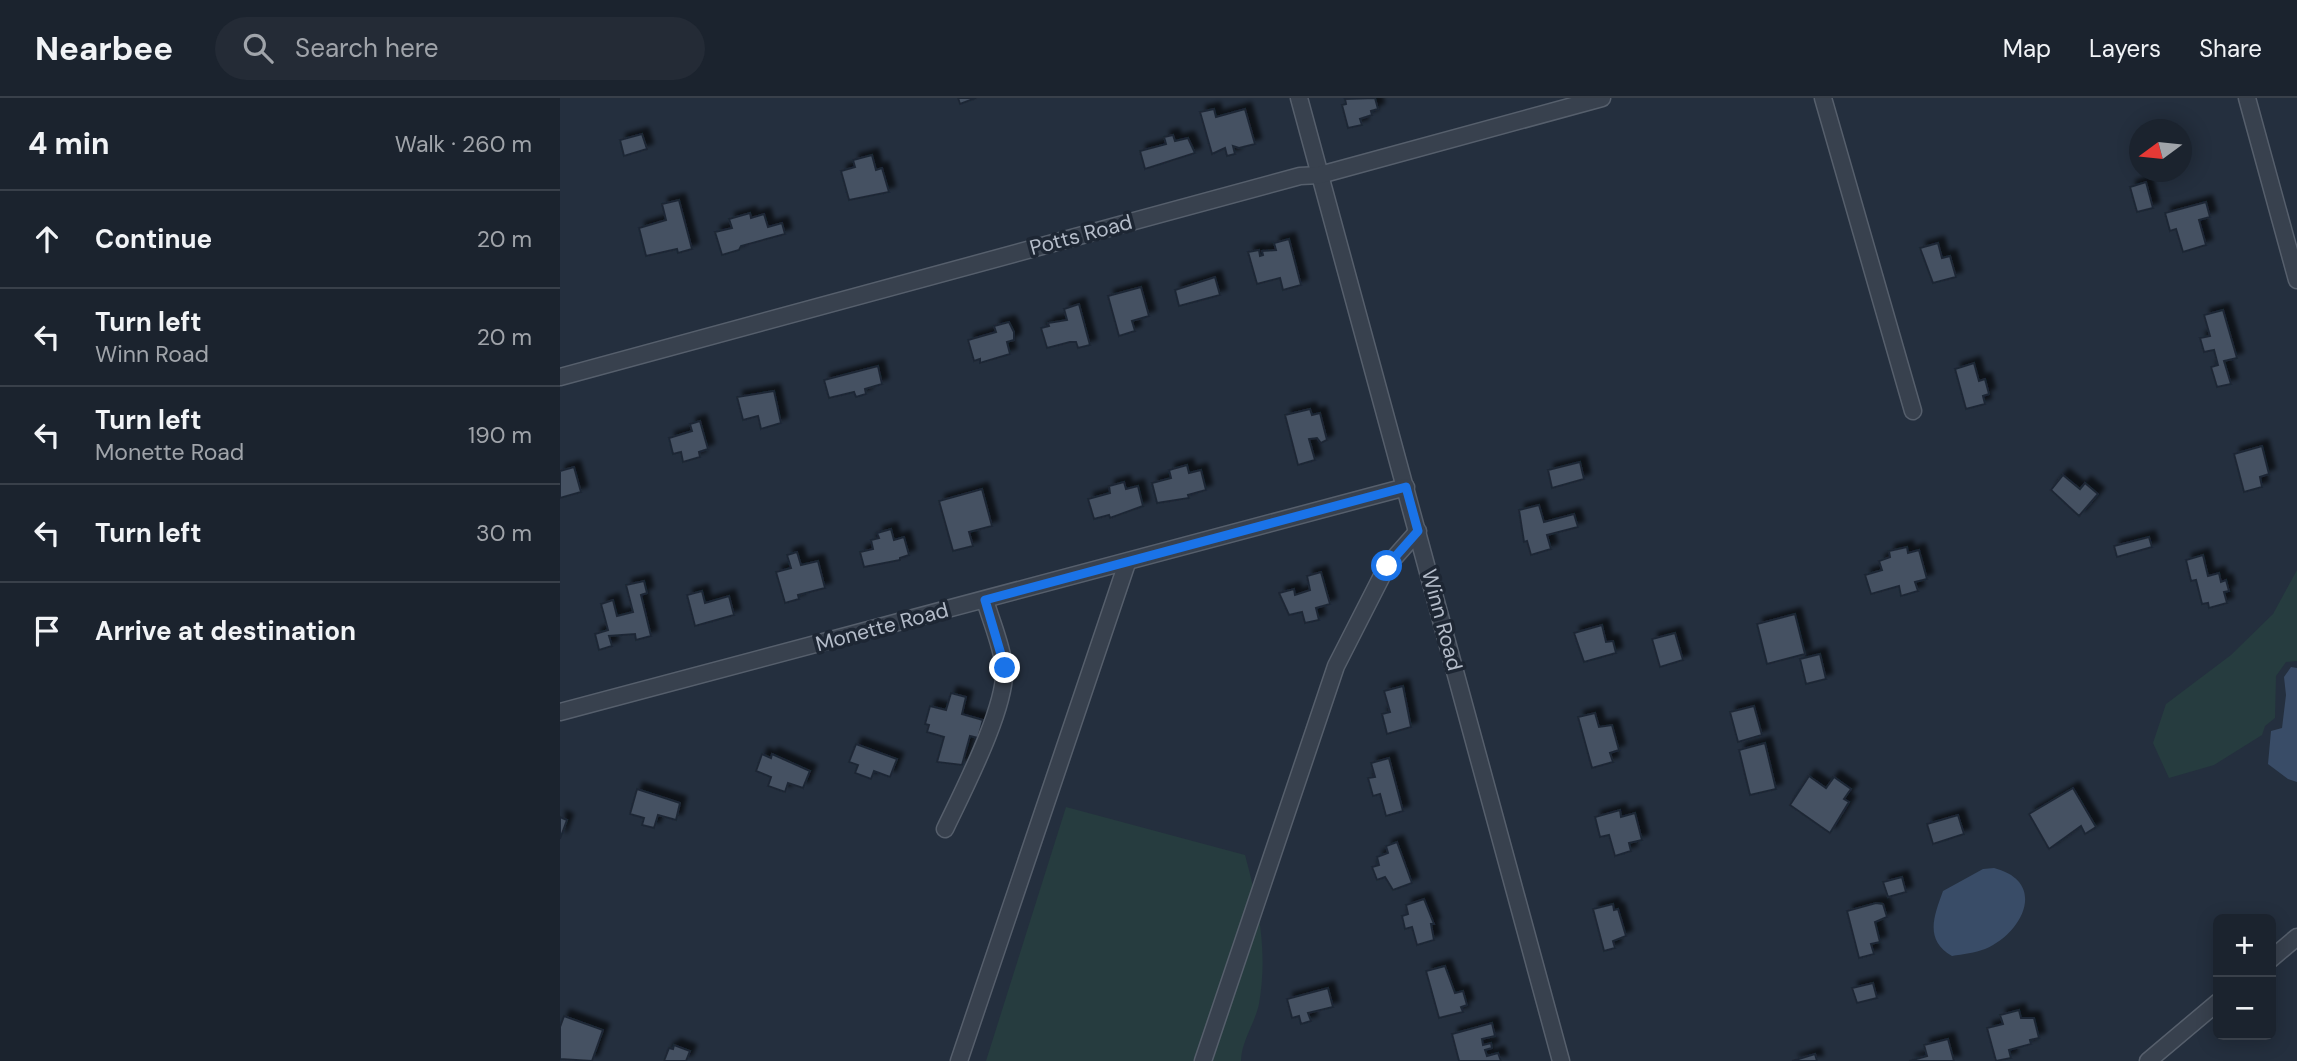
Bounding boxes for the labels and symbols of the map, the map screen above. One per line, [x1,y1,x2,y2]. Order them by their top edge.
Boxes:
north arrow [2129,119,2192,182]
street label: Potts Road [1027,208,1135,262]
route start [1371,550,1402,581]
street label: Winn Road [1415,566,1469,674]
street label: Monette Road [813,596,951,658]
route end [989,652,1020,683]

